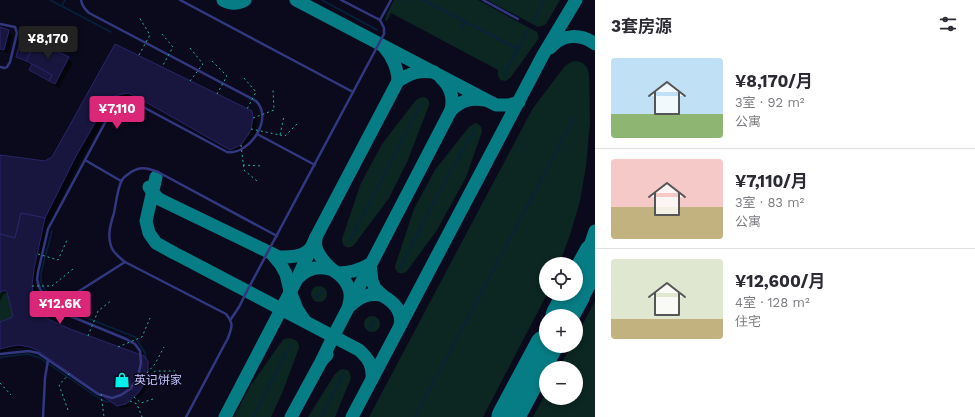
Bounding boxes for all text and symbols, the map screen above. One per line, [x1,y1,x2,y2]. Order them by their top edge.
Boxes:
icon: filters [937,13,959,35]
text: 3套房源 [611,16,672,36]
pin: ¥8,170 [15,26,81,60]
text: ¥8,170 [28,31,68,46]
text: ¥8,170/月 [735,71,813,91]
icon: home [643,74,691,122]
text: 3室 · 92 m² [735,95,805,110]
pin: ¥7,110 [84,96,150,130]
text: ¥7,110 [98,101,136,116]
text: 公寓 [735,114,761,129]
text: ¥7,110/月 [735,171,808,191]
icon: home [643,175,691,223]
text: 3室 · 83 m² [735,195,804,210]
text: 公寓 [735,214,761,229]
map controls [539,257,583,405]
button: locate [539,257,583,301]
text: ¥12,600/月 [735,271,826,291]
icon: home [643,275,691,323]
pin: ¥12.6K [27,291,93,325]
text: 4室 · 128 m² [735,295,810,310]
text: ¥12.6K [39,296,81,311]
button: + [539,309,583,353]
text: 住宅 [735,314,761,329]
button: − [539,361,583,405]
shop icon: 英记饼家 [113,371,131,389]
place label: 英记饼家 [134,373,182,387]

